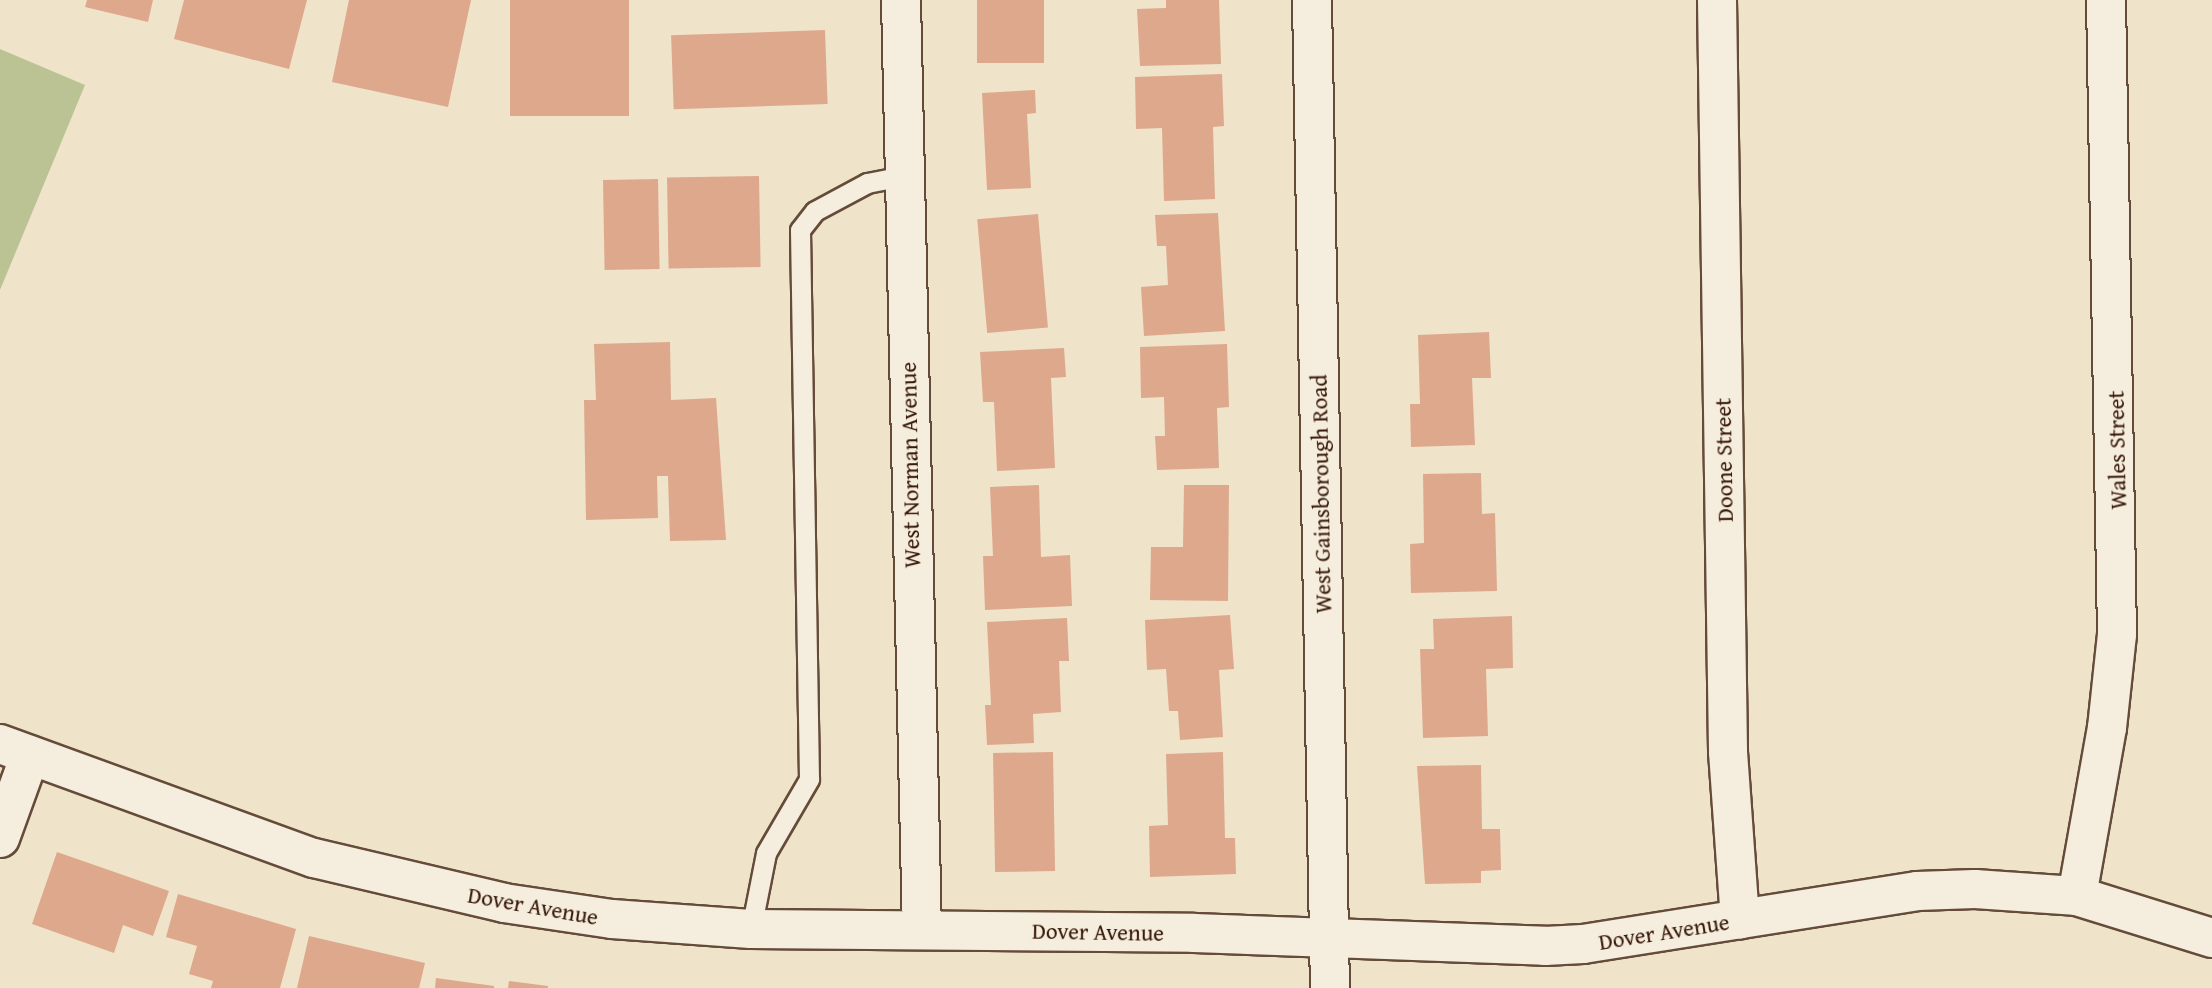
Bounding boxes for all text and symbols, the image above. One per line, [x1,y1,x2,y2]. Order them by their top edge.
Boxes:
street label: West Norman Avenue [894,362,926,568]
street label: West Gainsborough Road [1305,374,1337,614]
street label: Wales Street [2102,390,2132,510]
street label: Doone Street [1709,398,1739,522]
street label: Dover Avenue [466,881,600,931]
street label: Dover Avenue [1597,908,1731,956]
street label: Dover Avenue [1032,917,1164,947]

